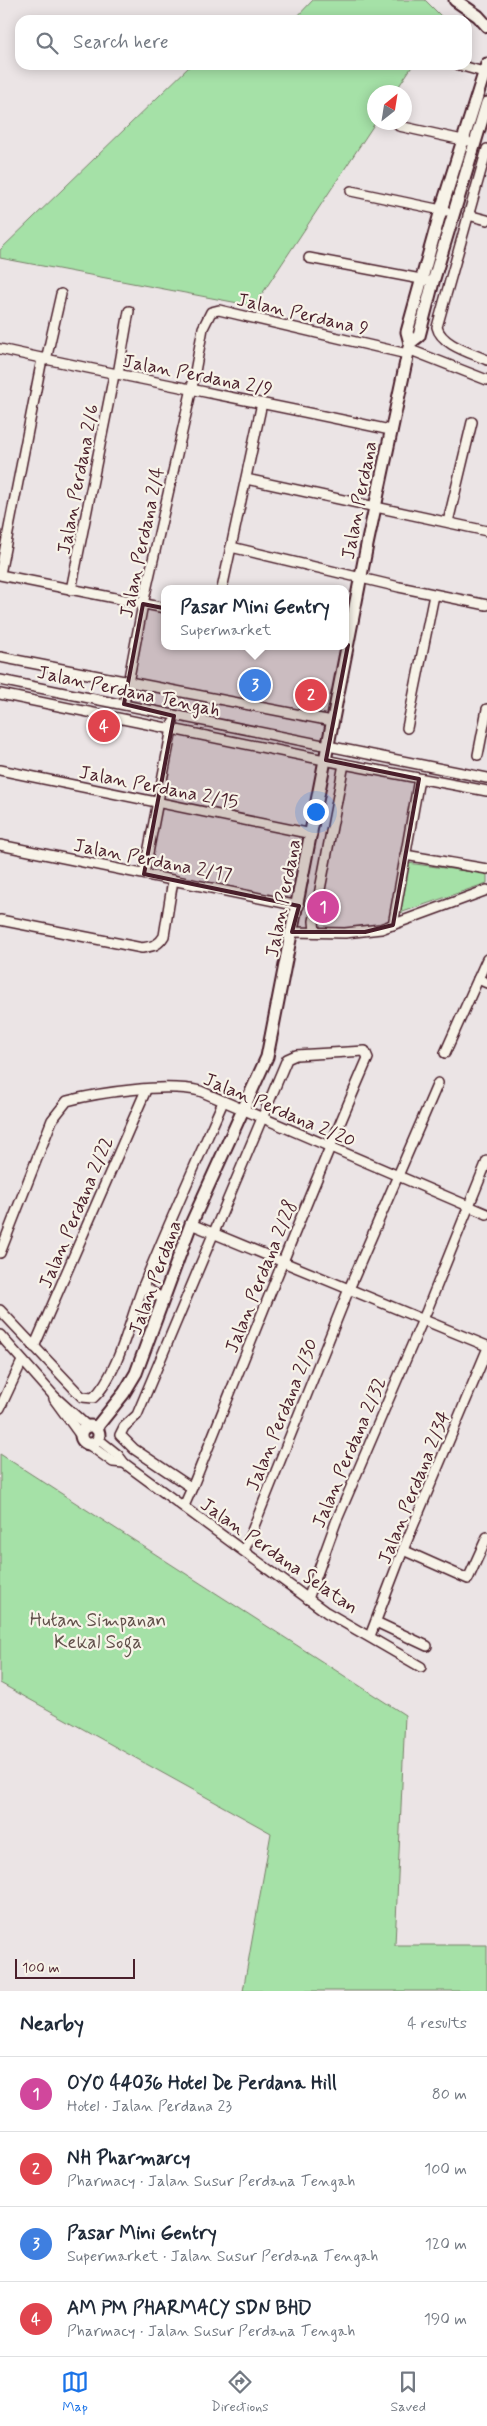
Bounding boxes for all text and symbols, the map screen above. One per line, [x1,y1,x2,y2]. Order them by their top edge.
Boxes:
search box [15,15,472,70]
icon: search [33,29,61,57]
text: Search here [73,30,169,55]
north arrow [367,85,412,130]
street label: Jalan Perdana 9 [234,287,371,342]
street label: Jalan Perdana 2/9 [121,349,275,402]
street label: Jalan Perdana 2/6 [52,402,105,557]
street label: Jalan Perdana [336,439,383,562]
street label: Jalan Perdana 2/4 [114,464,171,620]
popup [161,585,349,650]
text: Pasar Mini Gentry [180,595,330,620]
text: Supermarket [180,620,271,641]
street label: Jalan Perdana Tengah [35,660,222,724]
pin: 3 [239,666,271,704]
pin: 2 [295,676,327,714]
pin: 4 [88,707,120,745]
street label: Jalan Perdana 2/15 [77,760,240,815]
your location [303,799,329,825]
street label: Jalan Perdana 2/17 [71,833,234,888]
street label: Jalan Perdana [260,837,307,960]
pin: 1 [307,888,339,926]
street label: Jalan Perdana 2/20 [199,1067,359,1154]
street label: Jalan Perdana 2/22 [33,1133,120,1292]
street label: Jalan Perdana 2/28 [219,1196,303,1357]
street label: Jalan Perdana [123,1217,188,1338]
street label: Jalan Perdana 2/30 [240,1335,324,1495]
street label: Jalan Perdana 2/32 [306,1373,392,1532]
street label: Jalan Perdana 2/34 [372,1407,457,1568]
street label: Jalan Perdana Selatan [195,1492,363,1620]
park label: Hutan Simpanan Kekal Soga [30,1608,166,1658]
scale bar [15,1956,135,1979]
text: 100 m [22,1959,60,1977]
text: Nearby [20,2010,84,2038]
text: 4 results [407,2013,467,2034]
text: OYO 44036 Hotel De Perdana Hill [67,2071,337,2096]
text: 1 [32,2084,40,2105]
text: 80 m [432,2084,467,2105]
text: Hotel · Jalan Perdana 23 [67,2096,232,2117]
text: NH Pharmarcy [67,2146,190,2171]
text: 2 [32,2159,40,2180]
text: 100 m [424,2159,467,2180]
text: Pharmacy · Jalan Susur Perdana Tengah [67,2171,355,2192]
text: Pasar Mini Gentry [67,2221,217,2246]
text: 3 [32,2234,40,2255]
text: 120 m [425,2234,467,2255]
text: Supermarket · Jalan Susur Perdana Tengah [67,2246,378,2267]
text: AM PM PHARMACY SDN BHD [67,2296,312,2321]
text: 4 [31,2309,41,2330]
text: 190 m [424,2309,467,2330]
text: Pharmacy · Jalan Susur Perdana Tengah [67,2321,355,2342]
tab: Map [61,2368,89,2416]
tab: Directions [211,2368,269,2416]
tab: Saved [391,2368,426,2416]

